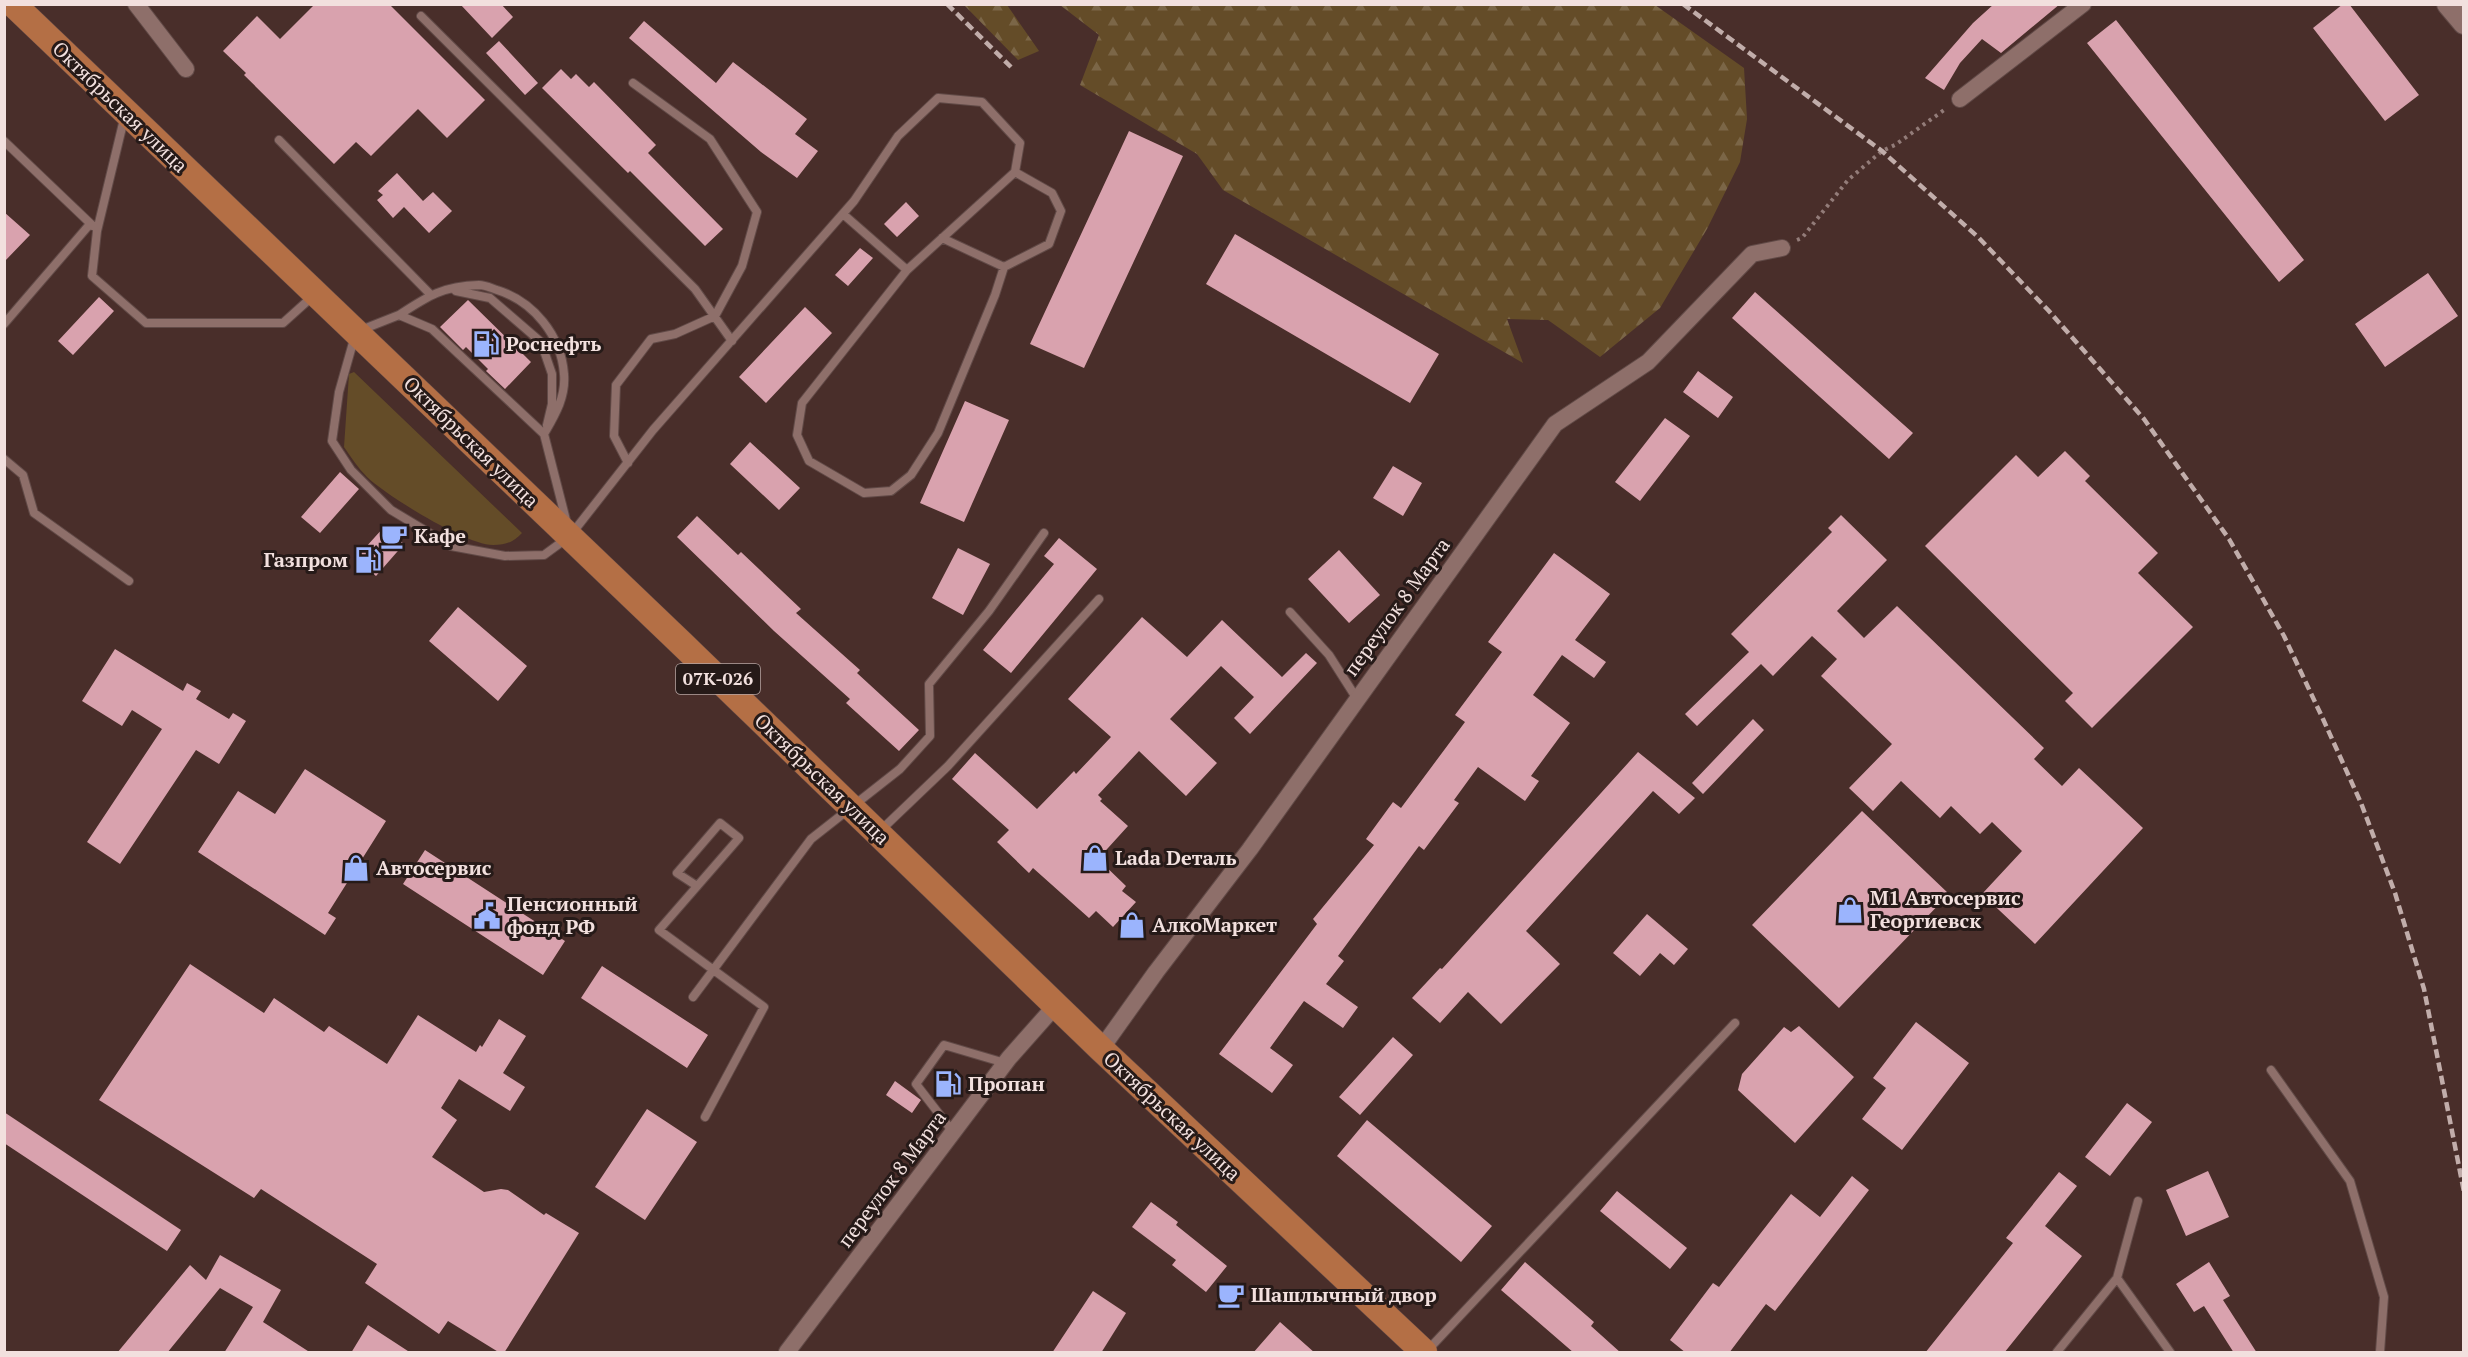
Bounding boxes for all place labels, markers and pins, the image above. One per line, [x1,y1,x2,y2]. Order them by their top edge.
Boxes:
fuel station icon: Роснефть [471,329,501,359]
place label: Роснефть [506,330,601,357]
cafe icon: Кафе [379,521,409,551]
place label: Кафе [414,522,466,549]
fuel station icon: Газпром [353,545,383,575]
place label: Газпром [264,546,348,573]
shop icon: Lada Dеталь [1080,843,1110,873]
place label: Lada Dеталь [1115,844,1237,871]
shop icon: Автосервис [341,853,371,883]
place label: Автосервис [376,854,492,881]
place label: М1 Автосервис Георгиевск [1870,884,2021,934]
place label: Пенсионный фонд РФ [507,890,638,940]
shop icon: М1 Автосервис Георгиевск [1835,895,1865,925]
public building icon: Пенсионный фонд РФ [472,901,502,931]
shop icon: АлкоМаркет [1117,910,1147,940]
place label: АлкоМаркет [1152,911,1277,938]
fuel station icon: Пропан [933,1069,963,1099]
place label: Пропан [968,1070,1045,1097]
cafe icon: Шашлычный двор [1216,1280,1246,1310]
place label: Шашлычный двор [1251,1281,1437,1308]

